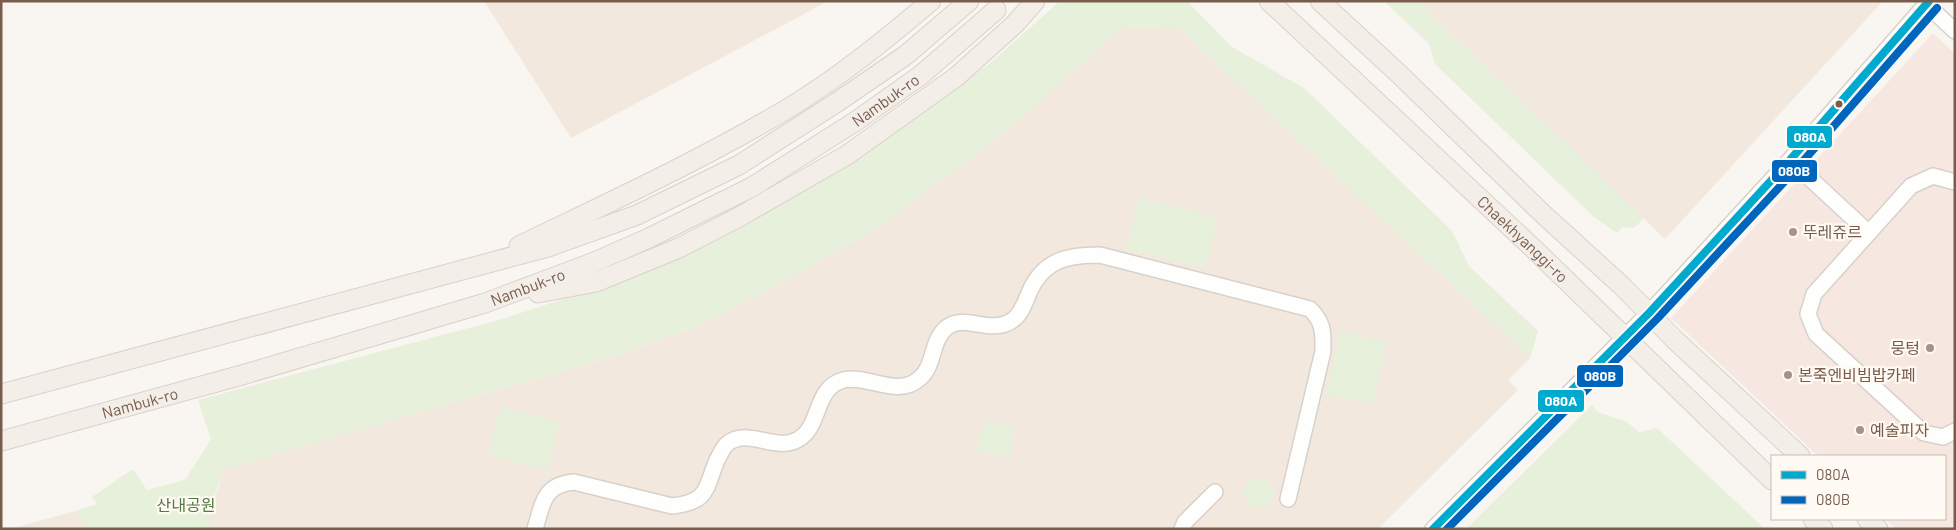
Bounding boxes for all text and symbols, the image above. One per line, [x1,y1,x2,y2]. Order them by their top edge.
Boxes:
street label: Nambuk-ro [848,69,923,130]
unlabelled marker [1834,99,1844,109]
line badge: 080A [1786,125,1833,149]
text: 080A [1794,128,1827,145]
line badge: 080B [1771,159,1818,183]
text: 080B [1778,162,1810,179]
street label: Chaekhyanggi-ro [1474,191,1572,286]
place label: 뚜레쥬르 [1803,222,1862,241]
marker: 뚜레쥬르 [1787,226,1799,238]
street label: Nambuk-ro [488,264,568,309]
place label: 뭉텅 [1891,338,1920,357]
marker: 뭉텅 [1924,342,1936,354]
line badge: 080B [1576,364,1624,388]
place label: 본죽엔비빔밥카페 [1798,365,1916,384]
text: 080B [1584,367,1616,384]
marker: 본죽엔비빔밥카페 [1782,369,1794,381]
street label: Nambuk-ro [100,383,180,422]
line badge: 080A [1537,389,1585,413]
text: 080A [1545,392,1578,409]
place label: 예술피자 [1870,420,1929,439]
marker: 예술피자 [1854,424,1866,436]
legend [1771,455,1946,520]
text: 080A [1816,465,1850,483]
text: 080B [1816,490,1850,508]
park label: 산내공원 [157,495,215,514]

